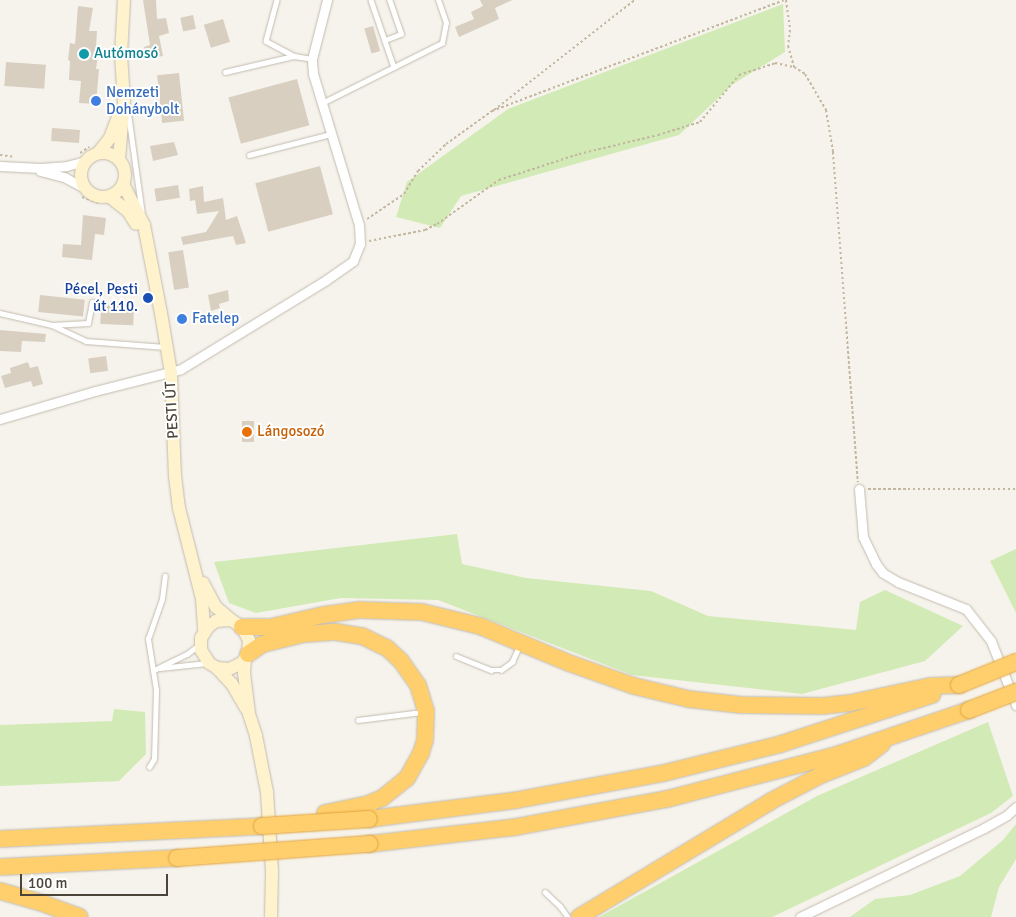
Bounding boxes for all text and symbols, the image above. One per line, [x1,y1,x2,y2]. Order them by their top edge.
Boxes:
place label: Autómosó [94,45,158,63]
marker: Autómosó [78,48,90,60]
place label: Nemzeti Dohánybolt [106,83,179,118]
marker: Nemzeti Dohánybolt [90,95,102,107]
place label: Pécel, Pesti út 110. [65,280,138,315]
marker: Pécel, Pesti út 110. [142,292,154,304]
place label: Fatelep [192,310,239,328]
marker: Fatelep [176,313,188,325]
street label: PESTI ÚT [162,381,182,439]
place label: Lángosozó [257,423,325,441]
marker: Lángosozó [241,426,253,438]
scale bar [22,864,170,896]
text: 100 m [28,874,68,892]

